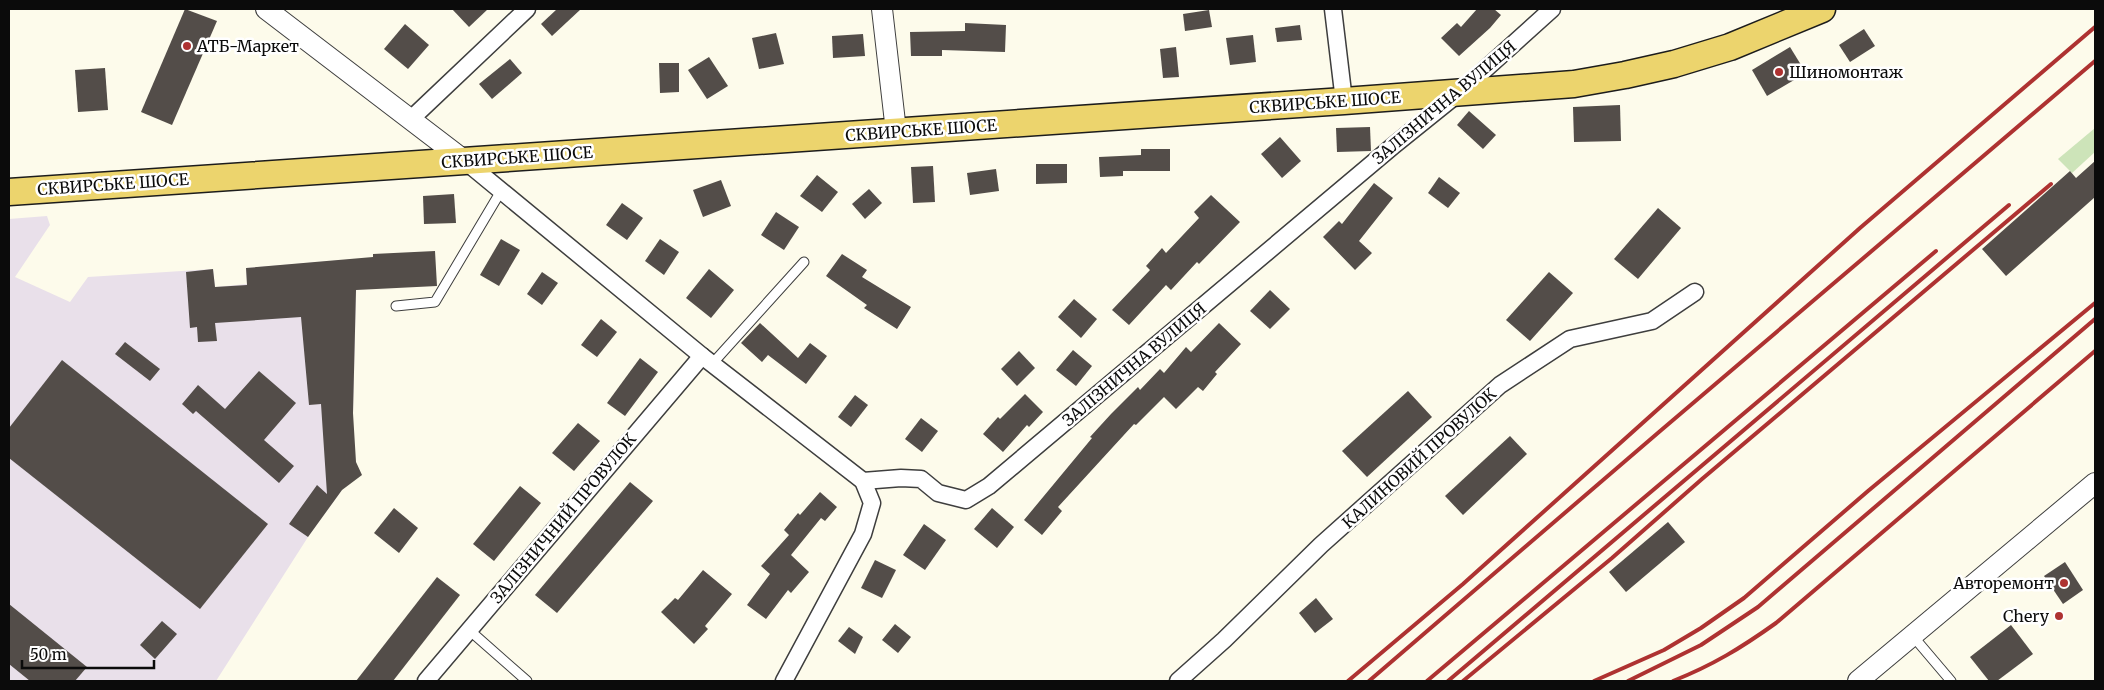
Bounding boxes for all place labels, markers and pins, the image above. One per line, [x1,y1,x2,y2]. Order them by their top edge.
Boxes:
place label: АТБ-Маркет [196,36,299,56]
marker: АТБ-Маркет [181,40,193,52]
place label: Шиномонтаж [1789,62,1903,82]
marker: Шиномонтаж [1773,66,1785,78]
place label: Авторемонт [1952,573,2054,593]
marker: Авторемонт [2058,577,2070,589]
place label: Chery [2003,606,2050,626]
marker: Chery [2053,610,2065,622]

